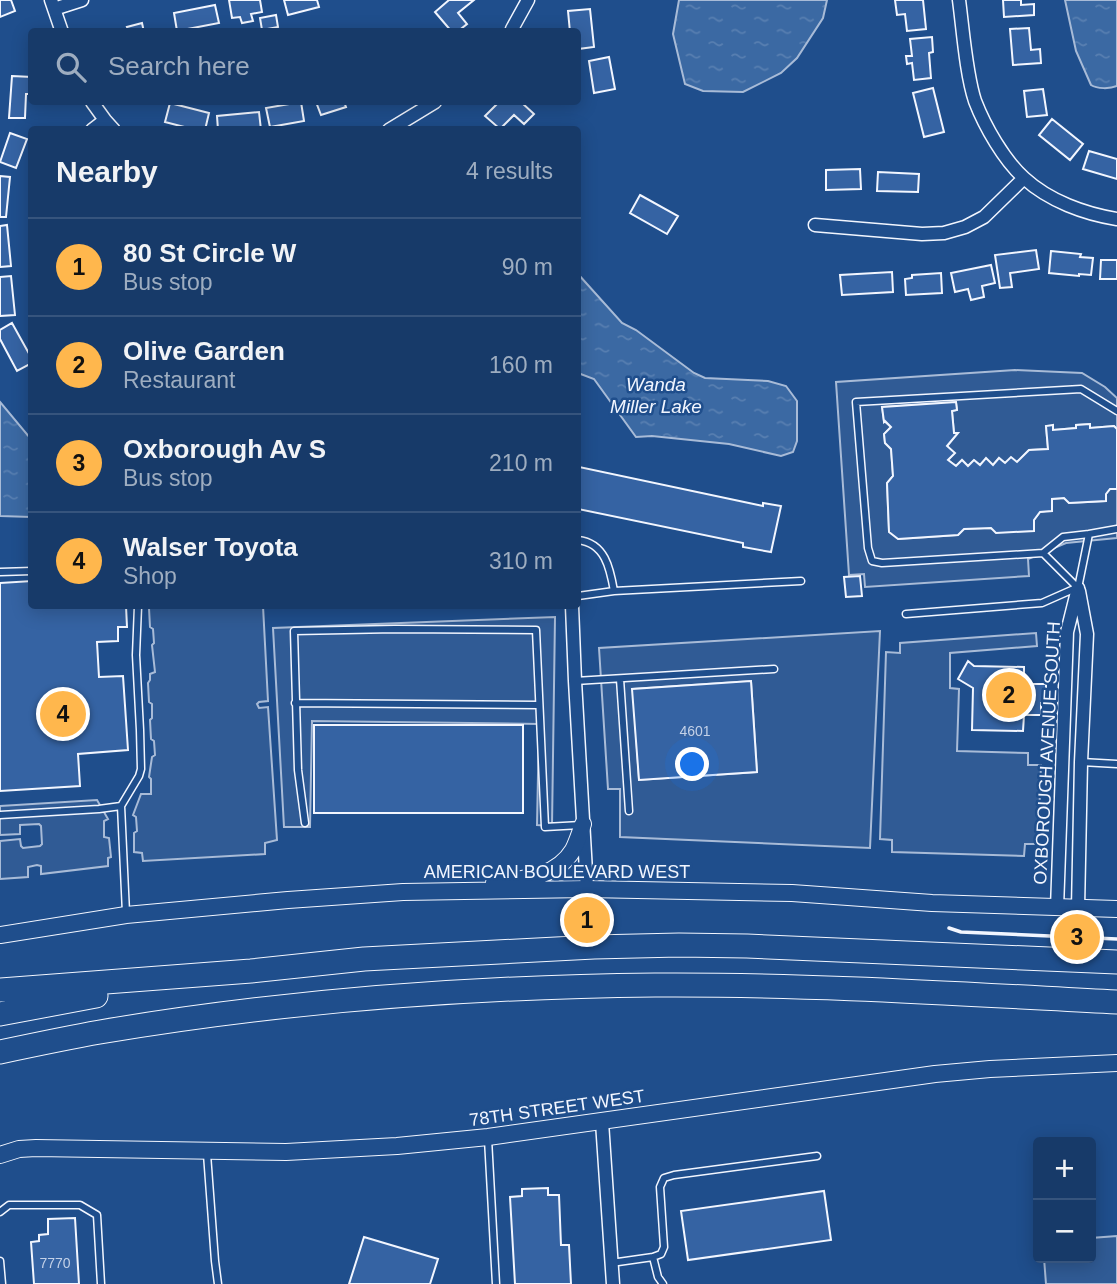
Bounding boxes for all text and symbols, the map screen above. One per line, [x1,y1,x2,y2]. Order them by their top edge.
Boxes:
search box [28,28,581,105]
icon: search [52,48,90,86]
text: Search here [108,51,250,81]
text: Nearby [56,155,158,188]
text: 4 results [466,158,553,184]
text: 80 St Circle W [123,238,296,268]
text: 1 [73,254,85,280]
text: 90 m [502,254,553,280]
text: Bus stop [123,269,213,295]
text: Olive Garden [123,336,285,366]
text: 2 [73,352,85,378]
text: 160 m [489,352,553,378]
text: Restaurant [123,367,236,393]
water label: Wanda Miller Lake [610,374,702,417]
text: Oxborough Av S [123,434,326,464]
text: 3 [73,450,85,476]
text: 210 m [489,450,553,476]
text: Bus stop [123,465,213,491]
text: Walser Toyota [123,532,298,562]
text: 4 [73,548,85,574]
text: 310 m [489,548,553,574]
text: Shop [123,563,177,589]
street label: OXBOROUGH AVENUE SOUTH [1030,621,1064,885]
pin: 2 [986,669,1032,721]
pin: 4 [40,688,86,740]
house number: 4601 [679,723,711,739]
your location [675,747,709,781]
street label: AMERICAN BOULEVARD WEST [424,862,690,882]
pin: 1 [564,894,610,946]
pin: 3 [1054,911,1100,963]
street label: 78TH STREET WEST [468,1086,646,1130]
map controls [1033,1137,1096,1263]
button: + [1033,1137,1096,1200]
button: − [1033,1200,1096,1263]
house number: 7770 [39,1255,71,1271]

